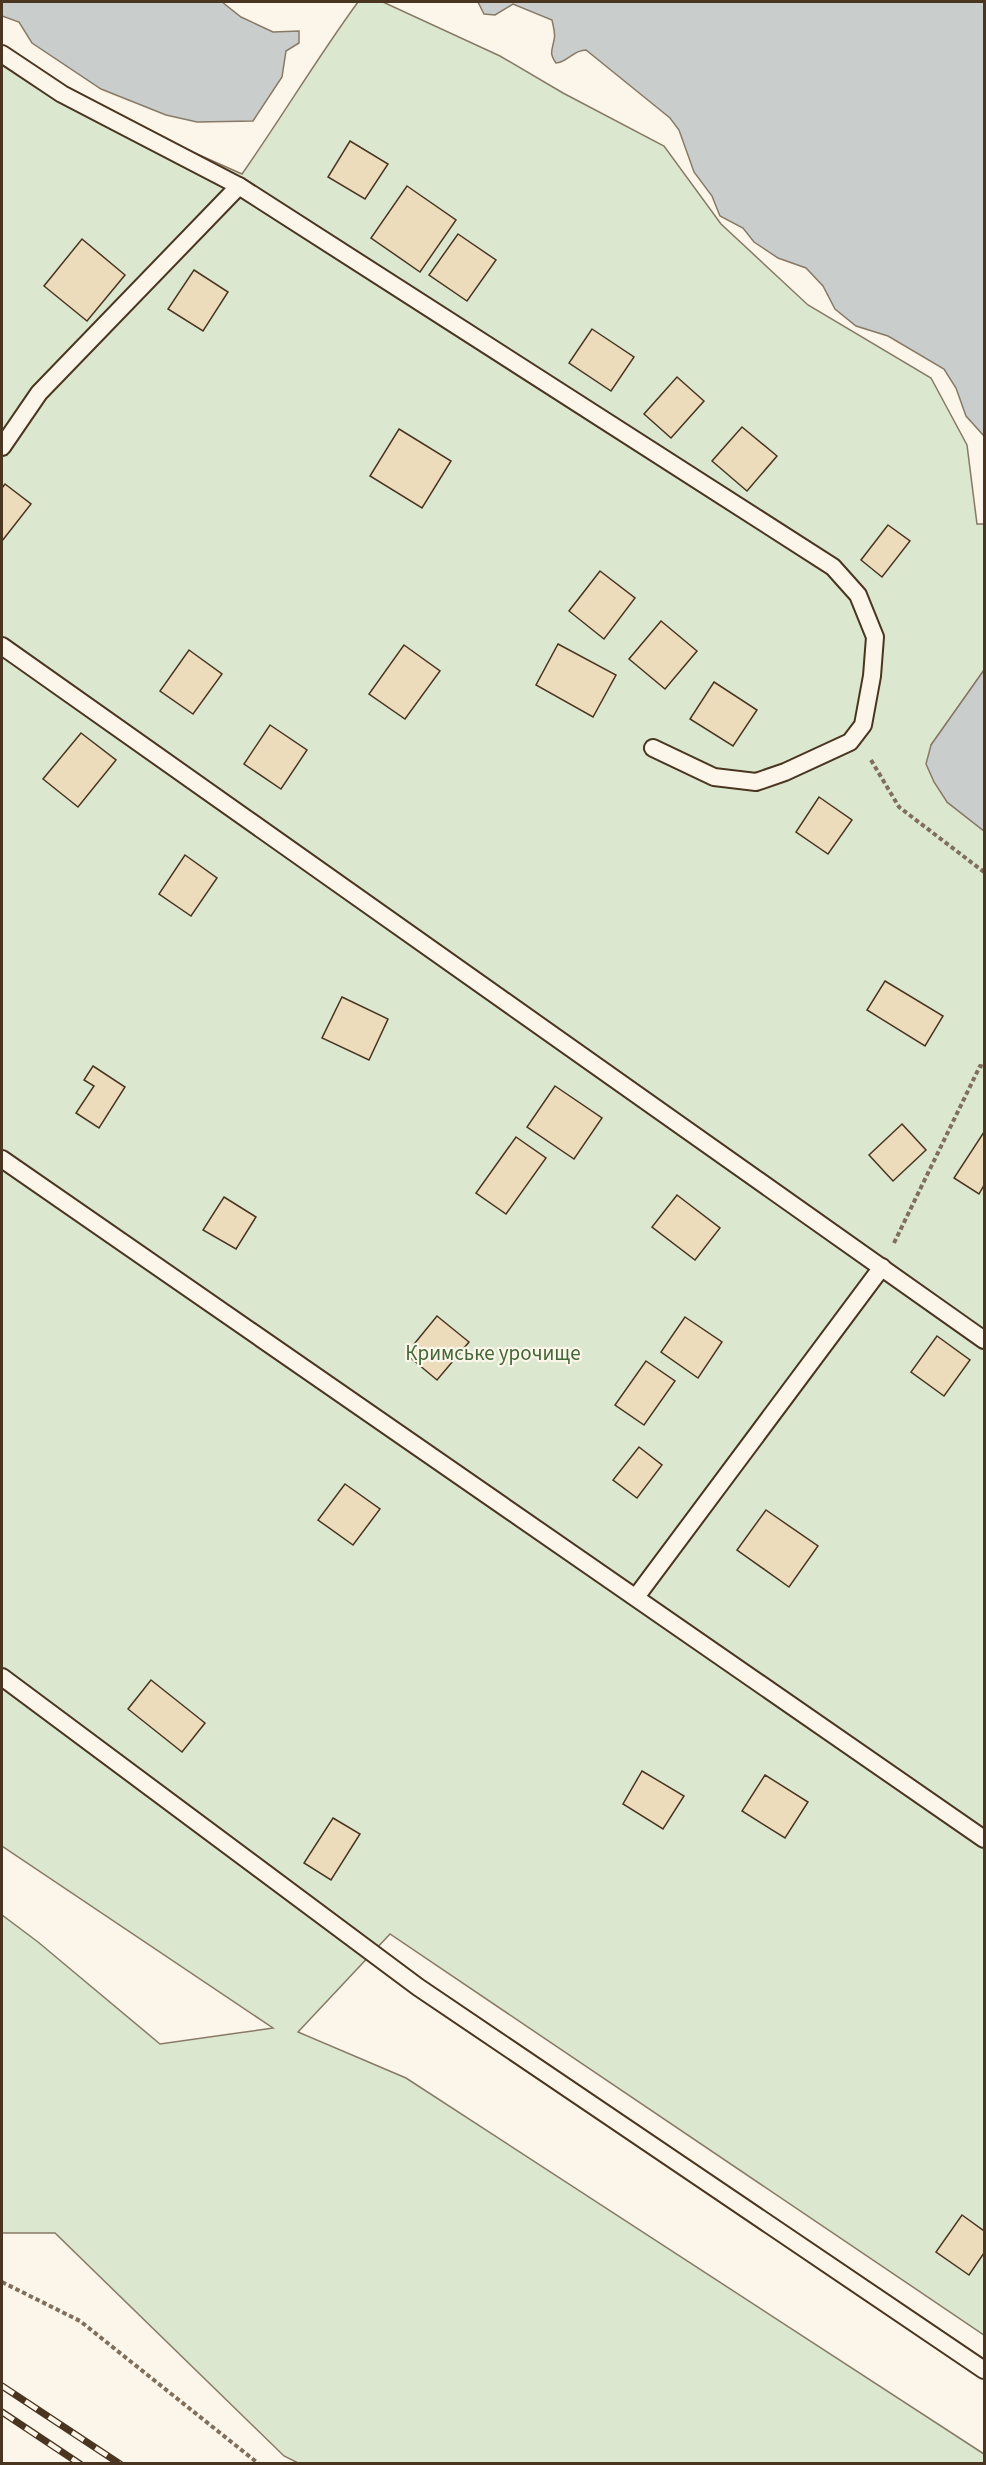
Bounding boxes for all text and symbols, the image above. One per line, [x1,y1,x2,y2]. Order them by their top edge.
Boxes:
park label: Кримське урочище [405,1338,581,1368]

